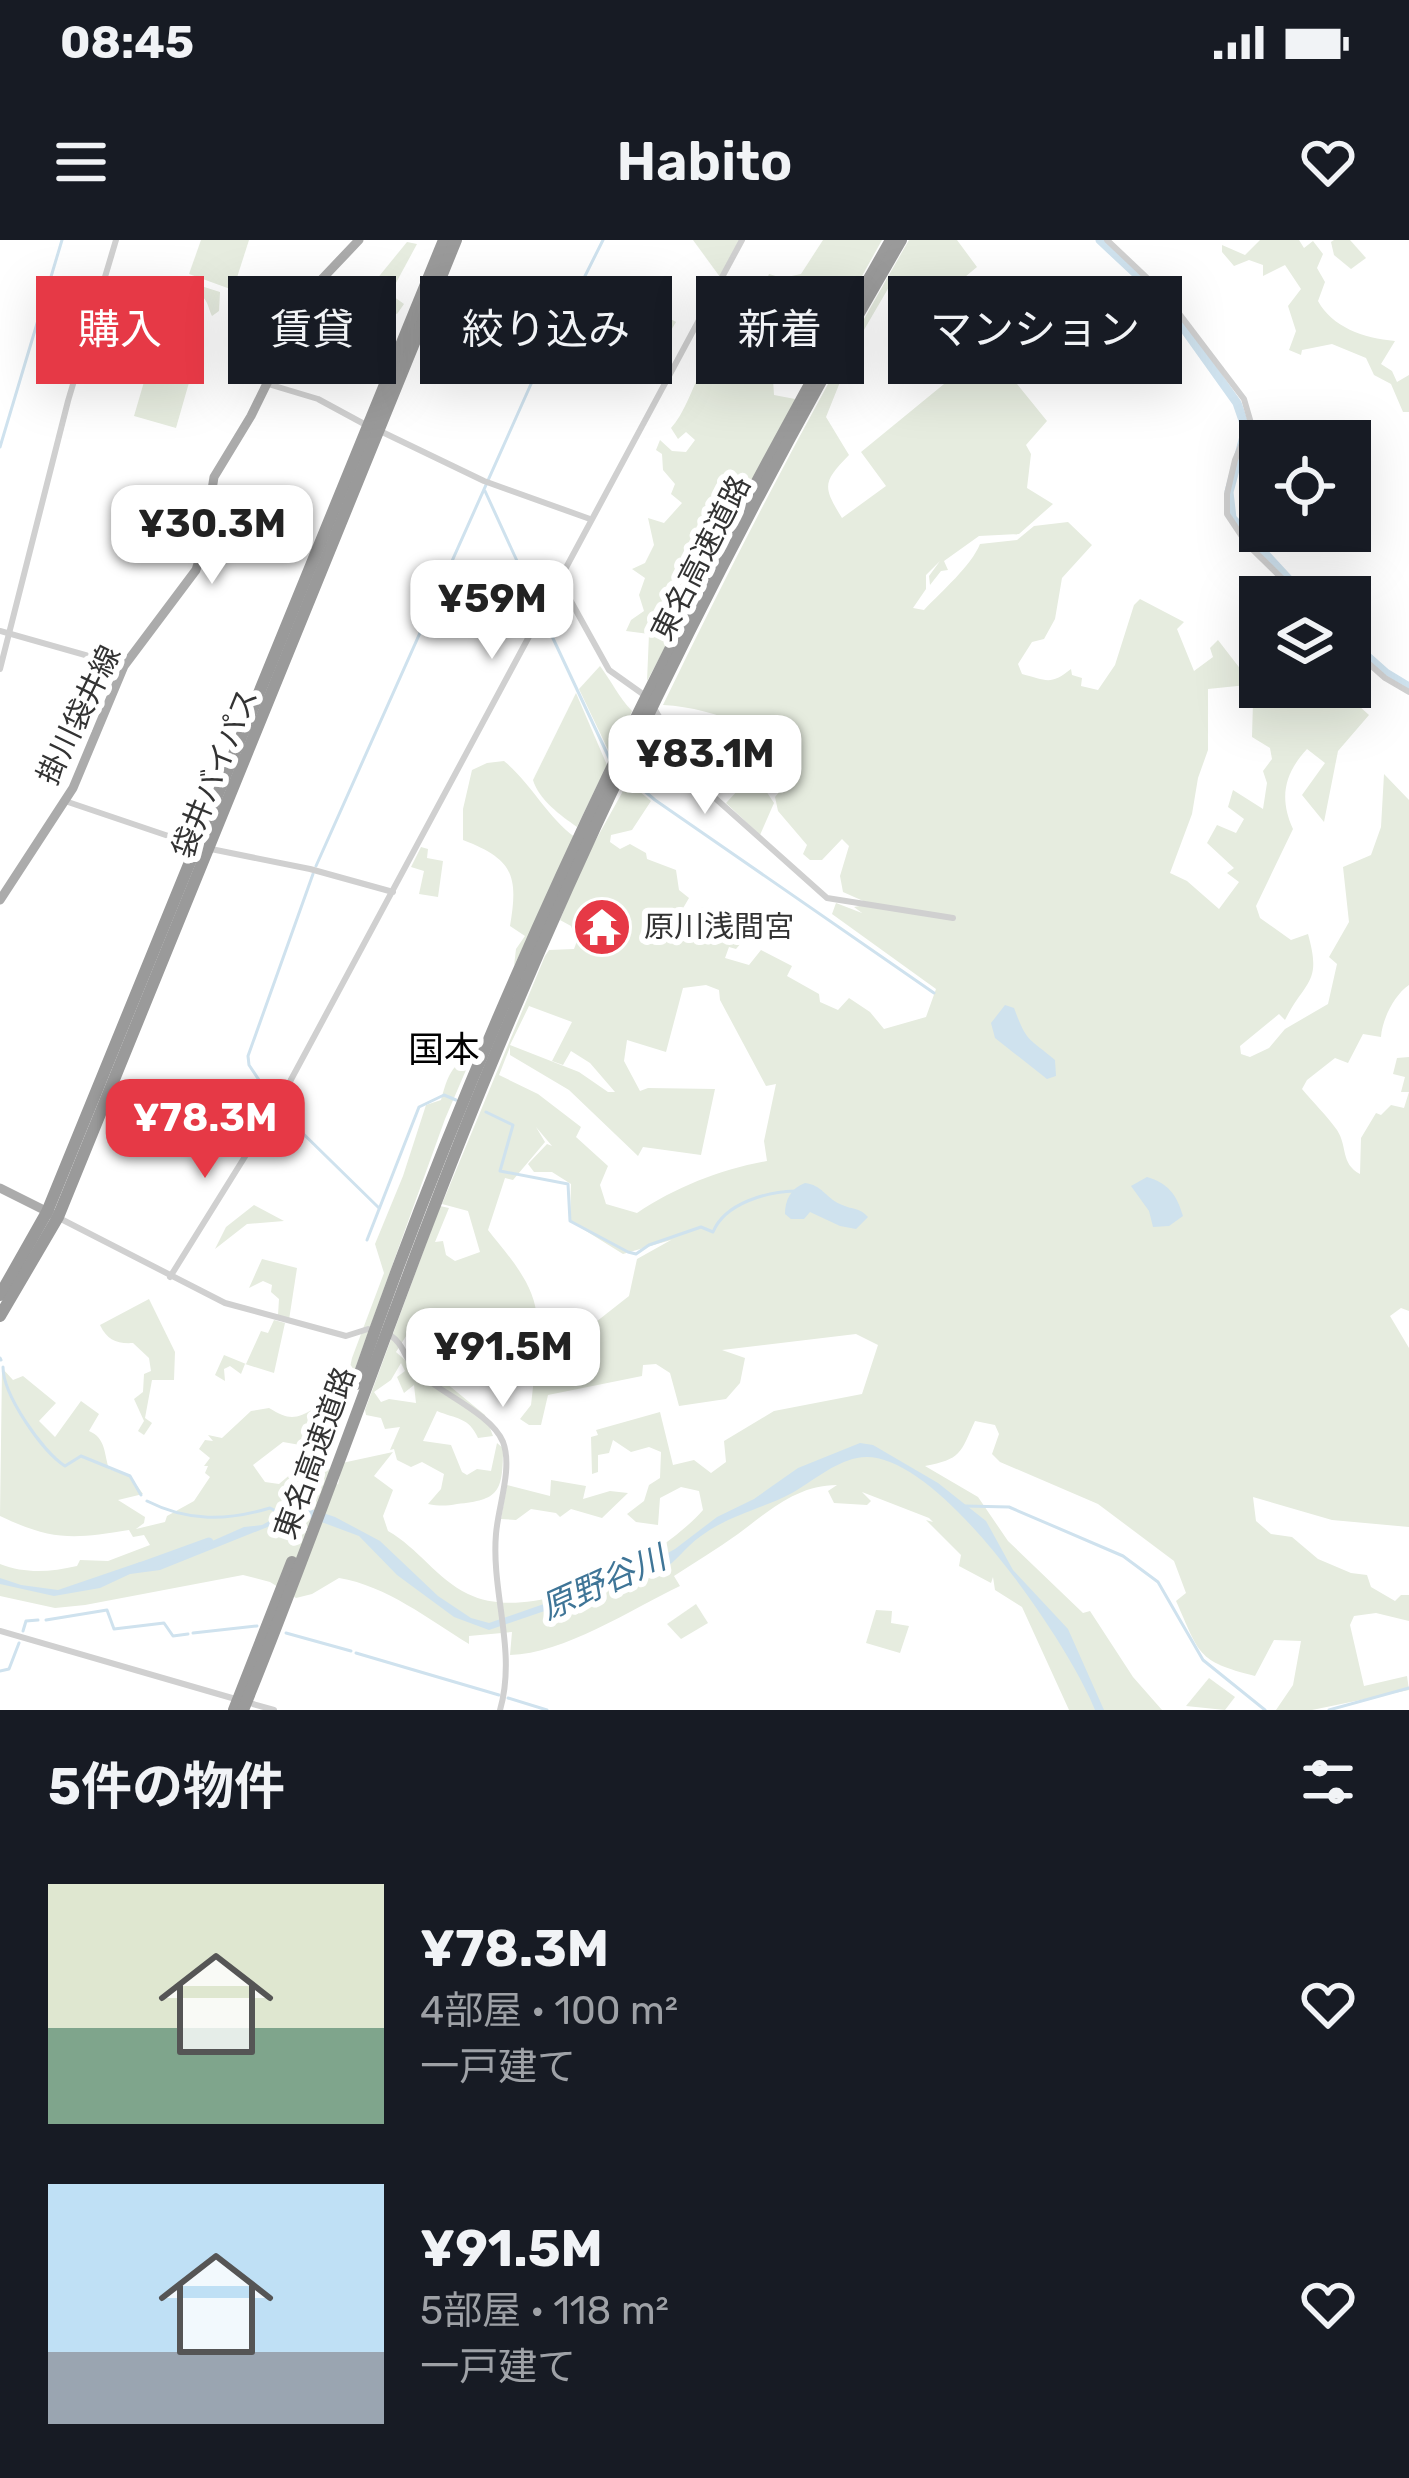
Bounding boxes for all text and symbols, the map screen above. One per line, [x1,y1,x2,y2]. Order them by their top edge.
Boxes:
text: 08:45 [60,16,194,69]
icon: menu [48,129,114,195]
icon: heart [1295,129,1361,195]
text: Habito [616,130,793,194]
chip: 購入 [36,276,204,384]
chip: 賃貸 [228,276,396,384]
chip: 絞り込み [420,276,672,384]
chip: 新着 [696,276,864,384]
chip: マンション [888,276,1182,384]
map controls [1239,420,1371,708]
button: locate [1239,420,1371,552]
street label: 東名高速道路 [644,470,758,646]
pin: ¥30.3M [114,485,310,587]
text: ¥30.3M [138,501,286,547]
pin: ¥59M [421,560,563,662]
text: ¥59M [437,576,547,622]
button: layers [1239,576,1371,708]
street label: 掛川袋井線 [30,640,128,790]
street label: 袋井バイパス [165,683,265,863]
pin: ¥83.1M [607,715,803,817]
text: ¥83.1M [635,731,775,777]
temple icon: 原川浅間宮 [571,896,633,958]
place label: 原川浅間宮 [644,909,794,945]
district label: 国本 [408,1028,480,1071]
pin: ¥78.3M [107,1079,303,1181]
text: ¥78.3M [133,1095,277,1141]
pin: ¥91.5M [405,1308,601,1410]
text: ¥91.5M [433,1324,573,1370]
street label: 東名高速道路 [267,1362,363,1544]
water label: 原野谷川 [535,1537,674,1627]
icon: filters [1295,1749,1361,1815]
text: 5件の物件 [48,1756,285,1817]
text: ¥78.3M [420,1918,609,1979]
icon: home [144,1932,288,2076]
icon: heart [1295,1971,1361,2037]
text: 4部屋 · 100 m² [420,1988,678,2034]
text: 一戸建て [420,2044,576,2090]
text: ¥91.5M [420,2218,603,2279]
icon: home [144,2232,288,2376]
icon: heart [1295,2271,1361,2337]
text: 5部屋 · 118 m² [420,2288,669,2334]
text: 一戸建て [420,2344,576,2390]

